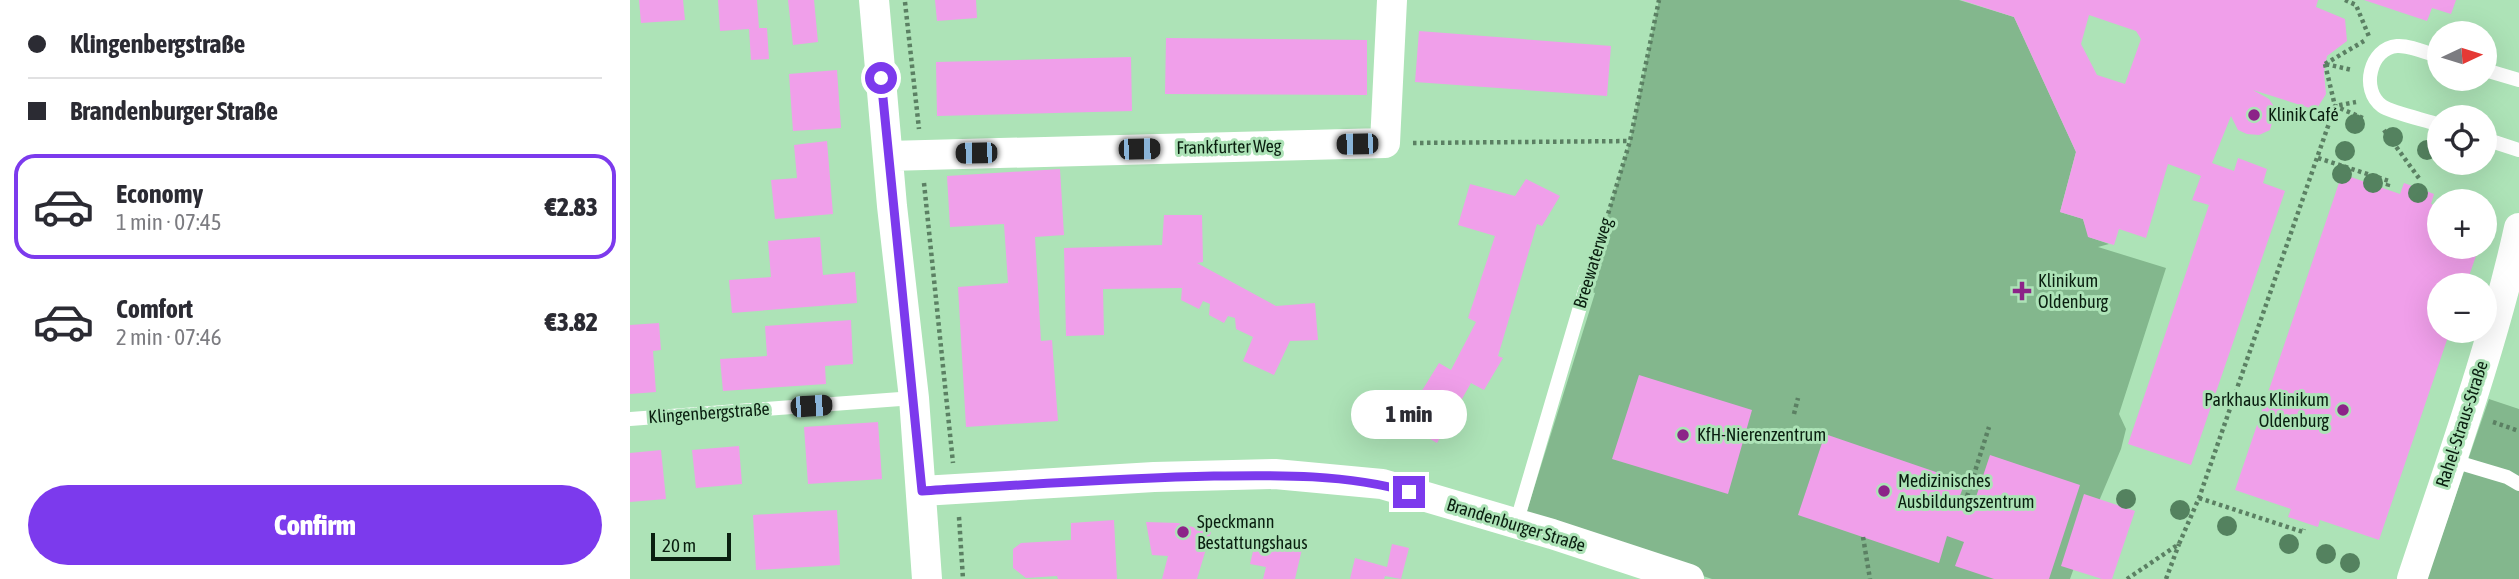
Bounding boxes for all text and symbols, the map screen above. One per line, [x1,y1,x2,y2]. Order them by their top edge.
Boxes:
north arrow [2427,21,2497,91]
map controls [2427,21,2497,343]
text: Klingenbergstraße [70,29,245,59]
route start [865,62,897,94]
text: Brandenburger Straße [70,96,278,126]
place label: Klinik Café [2268,104,2339,125]
button: locate [2427,105,2497,175]
marker: Klinik Café [2246,107,2262,123]
car [1336,133,1379,155]
street label: Frankfurter Weg [1176,135,1282,158]
car [1118,138,1161,160]
car [955,142,998,164]
icon: car [32,175,95,238]
text: Economy [116,179,203,209]
button: + [2427,189,2497,259]
text: €2.83 [545,192,598,222]
text: 1 min · 07:45 [116,209,222,235]
street label: Breewaterweg [1569,215,1616,311]
place label: Klinikum Oldenburg [2038,270,2109,312]
button: − [2427,273,2497,343]
marker: Klinikum Oldenburg [2012,281,2032,301]
icon: car [32,290,95,353]
text: Comfort [116,294,193,324]
text: €3.82 [545,307,598,337]
text: 2 min · 07:46 [116,324,222,350]
street label: Rahel-Straus-Straße [2431,358,2492,490]
place label: Parkhaus Klinikum Oldenburg [2204,389,2329,431]
callout: 1 min [1351,391,1467,440]
car [790,394,833,418]
street label: Klingenbergstraße [648,398,770,427]
text: 1 min [1386,401,1432,427]
marker: Parkhaus Klinikum Oldenburg [2335,402,2351,418]
place label: KfH-Nierenzentrum [1697,424,1826,445]
marker: KfH-Nierenzentrum [1675,427,1691,443]
place label: Medizinisches Ausbildungszentrum [1898,470,2035,512]
route end [1393,476,1425,508]
marker: Medizinisches Ausbildungszentrum [1876,483,1892,499]
button: Confirm [28,485,602,565]
street label: Brandenburger Straße [1444,493,1588,556]
place label: Speckmann Bestattungshaus [1197,511,1308,553]
marker: Speckmann Bestattungshaus [1175,524,1191,540]
scale bar [651,530,732,562]
text: 20 m [662,534,696,556]

